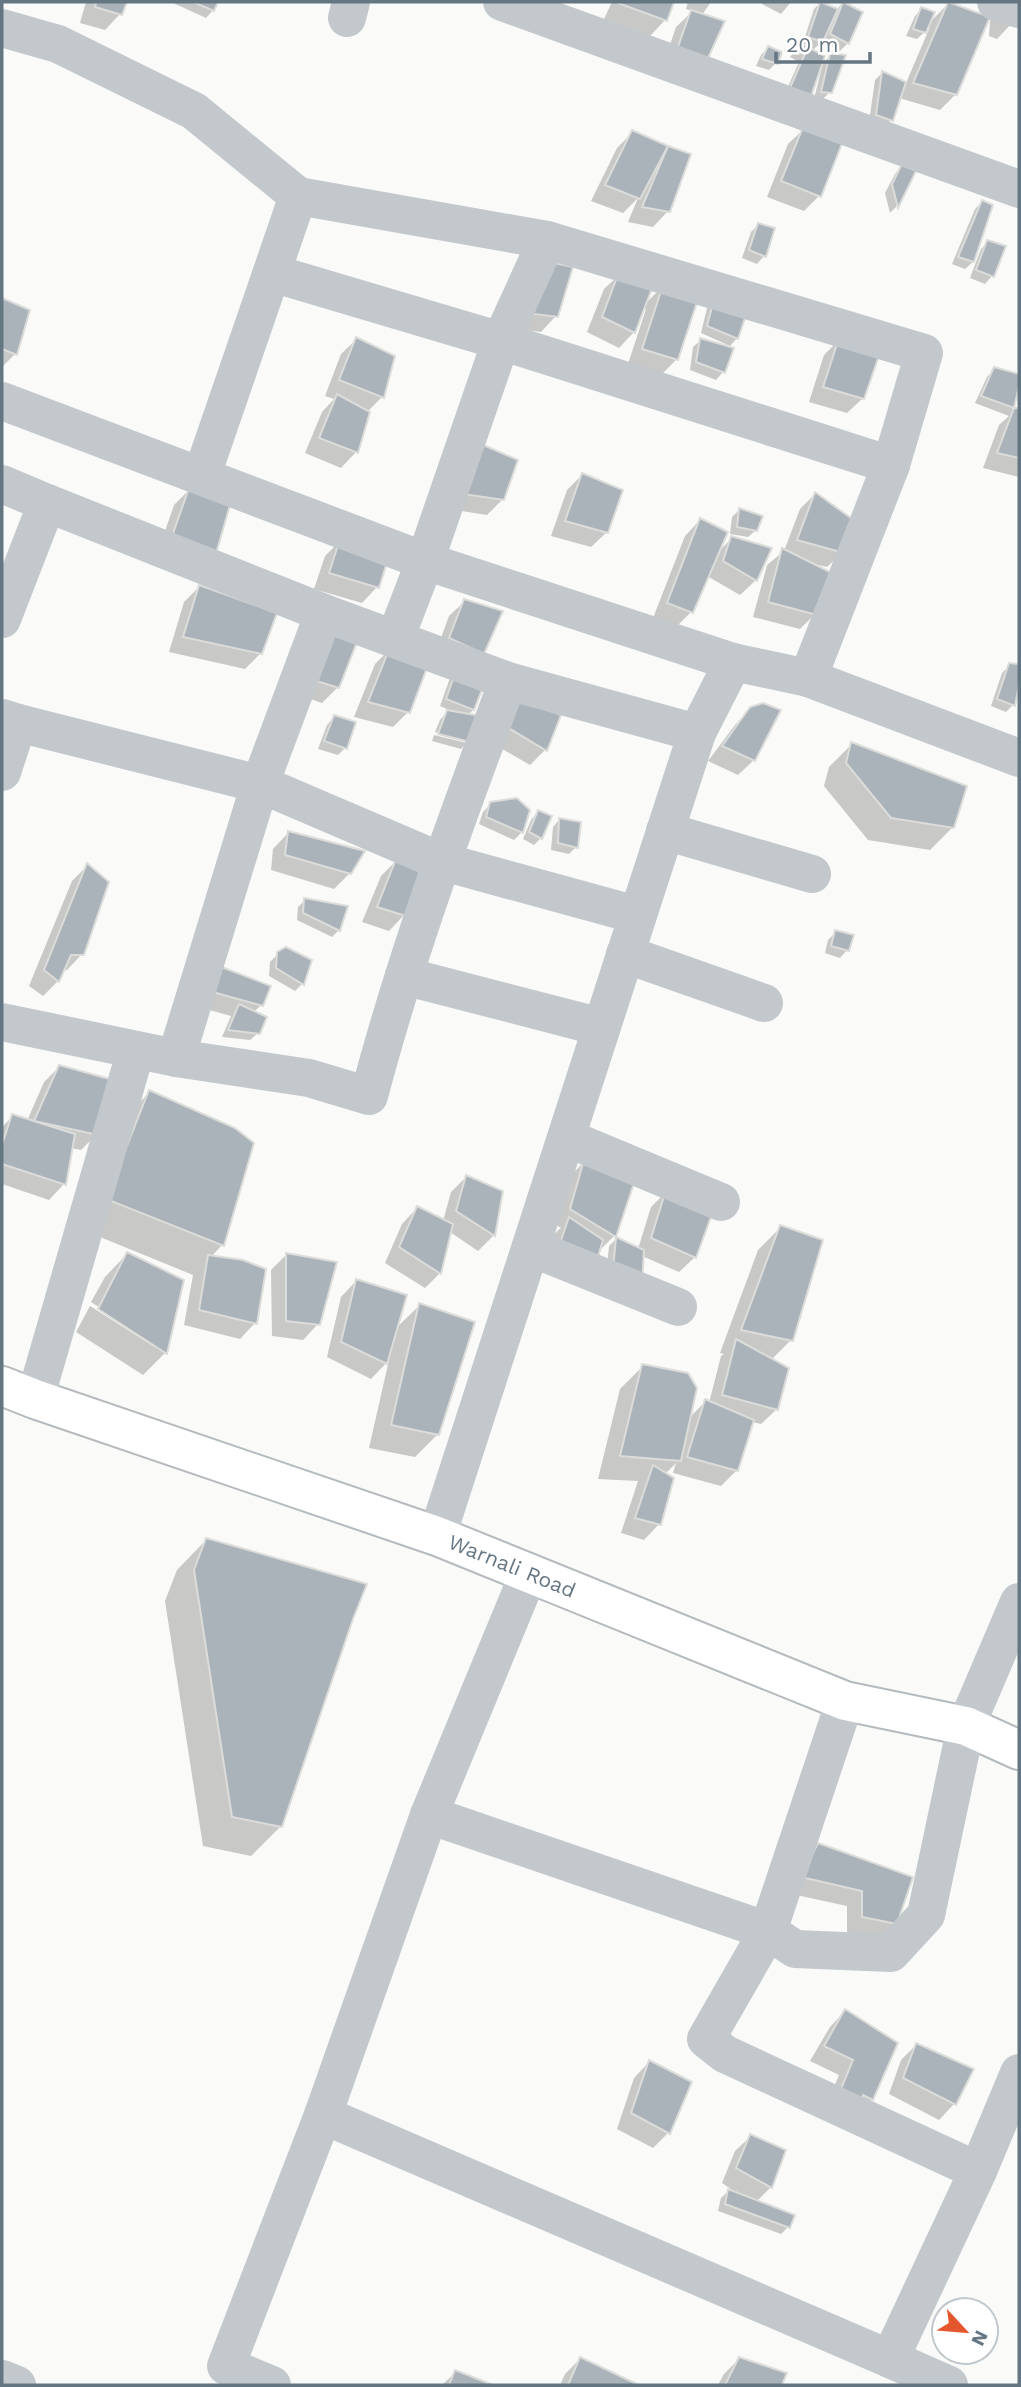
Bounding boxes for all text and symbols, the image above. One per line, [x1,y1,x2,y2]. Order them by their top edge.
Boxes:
scale bar [776,21,870,65]
text: 20 m [786,32,838,57]
street label: Warnali Road [445,1529,579,1603]
north arrow [930,2296,1000,2366]
text: N [966,2327,993,2350]

